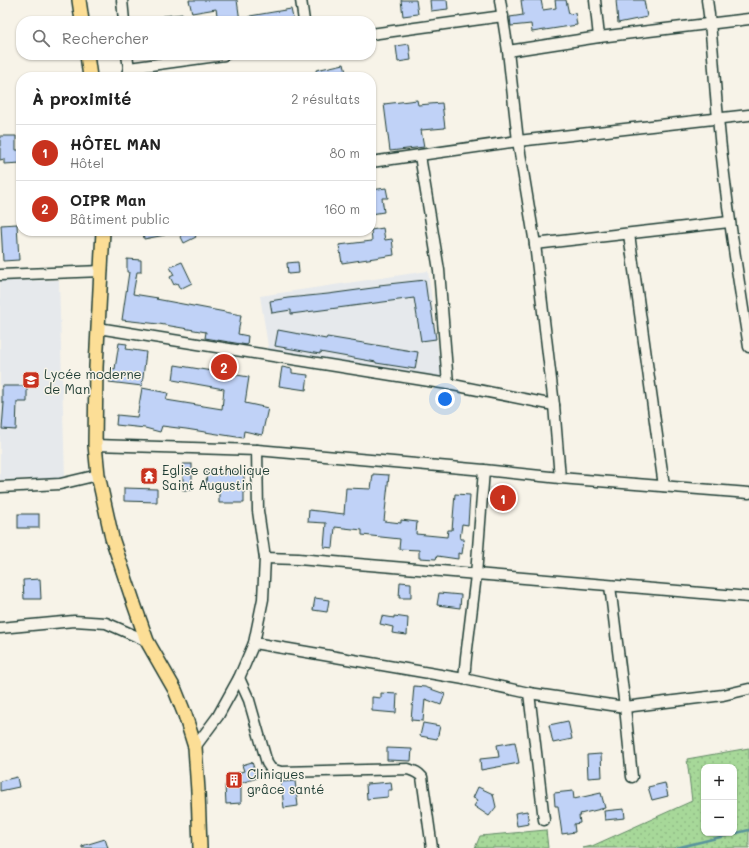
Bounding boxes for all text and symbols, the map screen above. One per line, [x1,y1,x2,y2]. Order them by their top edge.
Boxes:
search box [16,16,376,60]
icon: search [30,27,52,49]
text: Rechercher [62,28,149,48]
text: À proximité [32,87,131,109]
text: 2 résultats [291,90,360,107]
text: HÔTEL MAN [70,134,161,154]
text: 1 [42,144,48,161]
text: 80 m [330,144,360,161]
text: Hôtel [70,154,104,171]
text: OIPR Man [70,190,146,210]
text: 2 [41,200,49,217]
text: 160 m [324,200,360,217]
text: Bâtiment public [70,210,170,227]
pin: 2 [211,352,237,382]
place label: Lycée moderne de Man [44,365,142,397]
school or university icon: Lycée moderne de Man [21,370,41,390]
your location [435,389,455,409]
place label: Eglise catholique Saint Augustin [162,461,270,493]
temple icon: Eglise catholique Saint Augustin [139,466,159,486]
pin: 1 [490,483,516,513]
map controls [701,764,737,836]
button: + [701,764,737,800]
place label: Cliniques grâce santé [247,765,324,797]
building icon: Cliniques grâce santé [224,770,244,790]
button: − [701,800,737,836]

